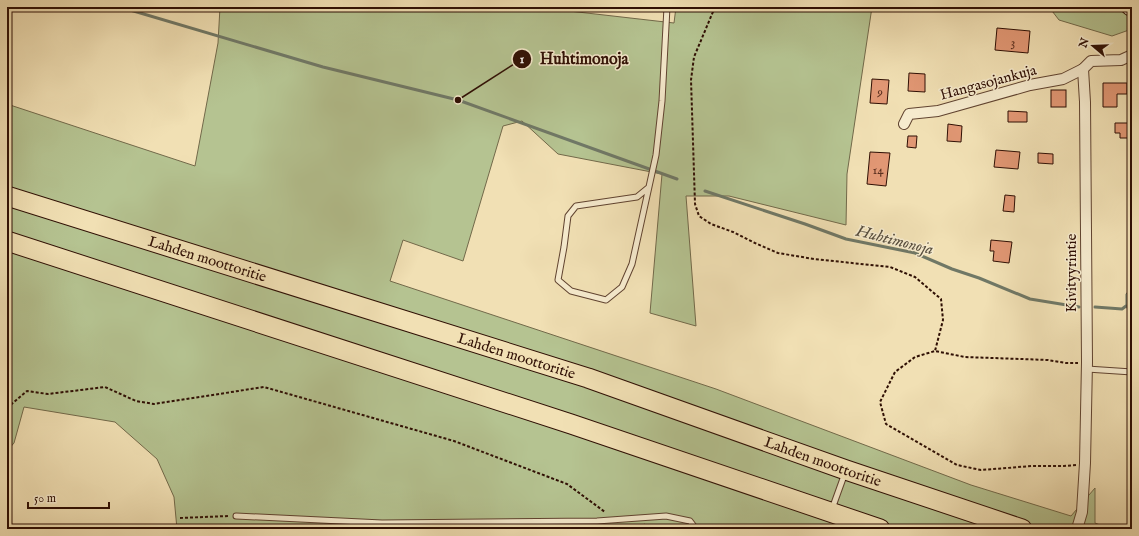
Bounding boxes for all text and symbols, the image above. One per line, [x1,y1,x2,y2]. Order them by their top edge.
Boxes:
north arrow [1073,26,1113,66]
house number: 3 [1011,34,1016,51]
text: N [1076,36,1093,51]
callout: Huhtimonoja [512,45,636,73]
text: Huhtimonoja [540,50,629,70]
text: 1 [520,52,525,67]
street label: Hangasojankuja [938,60,1039,104]
house number: 9 [876,84,883,101]
house number: 14 [872,162,884,179]
water label: Huhtimonoja [853,221,935,260]
street label: Lahden moottoritie [146,232,269,287]
street label: Kivityyrintie [1062,234,1081,312]
street label: Lahden moottoritie [455,329,578,384]
street label: Lahden moottoritie [761,433,884,491]
scale bar [28,484,109,510]
text: 50 m [34,491,56,506]

